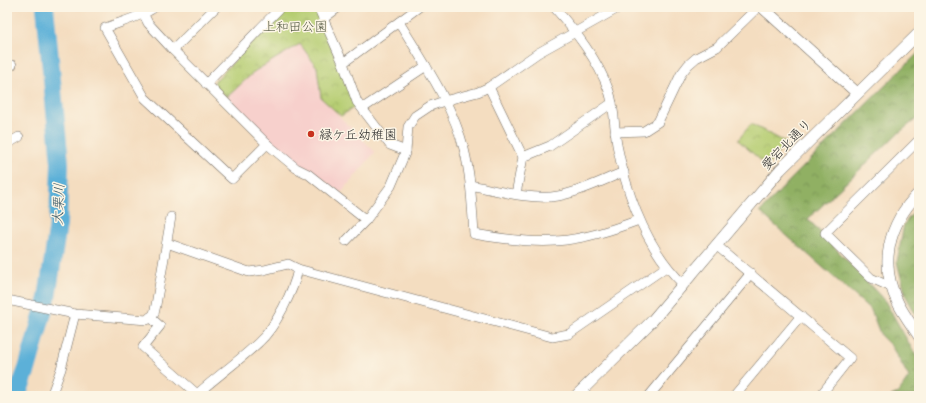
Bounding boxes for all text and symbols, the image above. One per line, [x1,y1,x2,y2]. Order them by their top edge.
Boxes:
park label: 上和田公園 [262,15,328,38]
street label: 愛宕北通り [756,113,817,176]
place label: 緑ケ丘幼稚園 [319,123,397,146]
marker: 緑ケ丘幼稚園 [306,129,316,139]
water label: 大栗川 [45,182,72,226]

